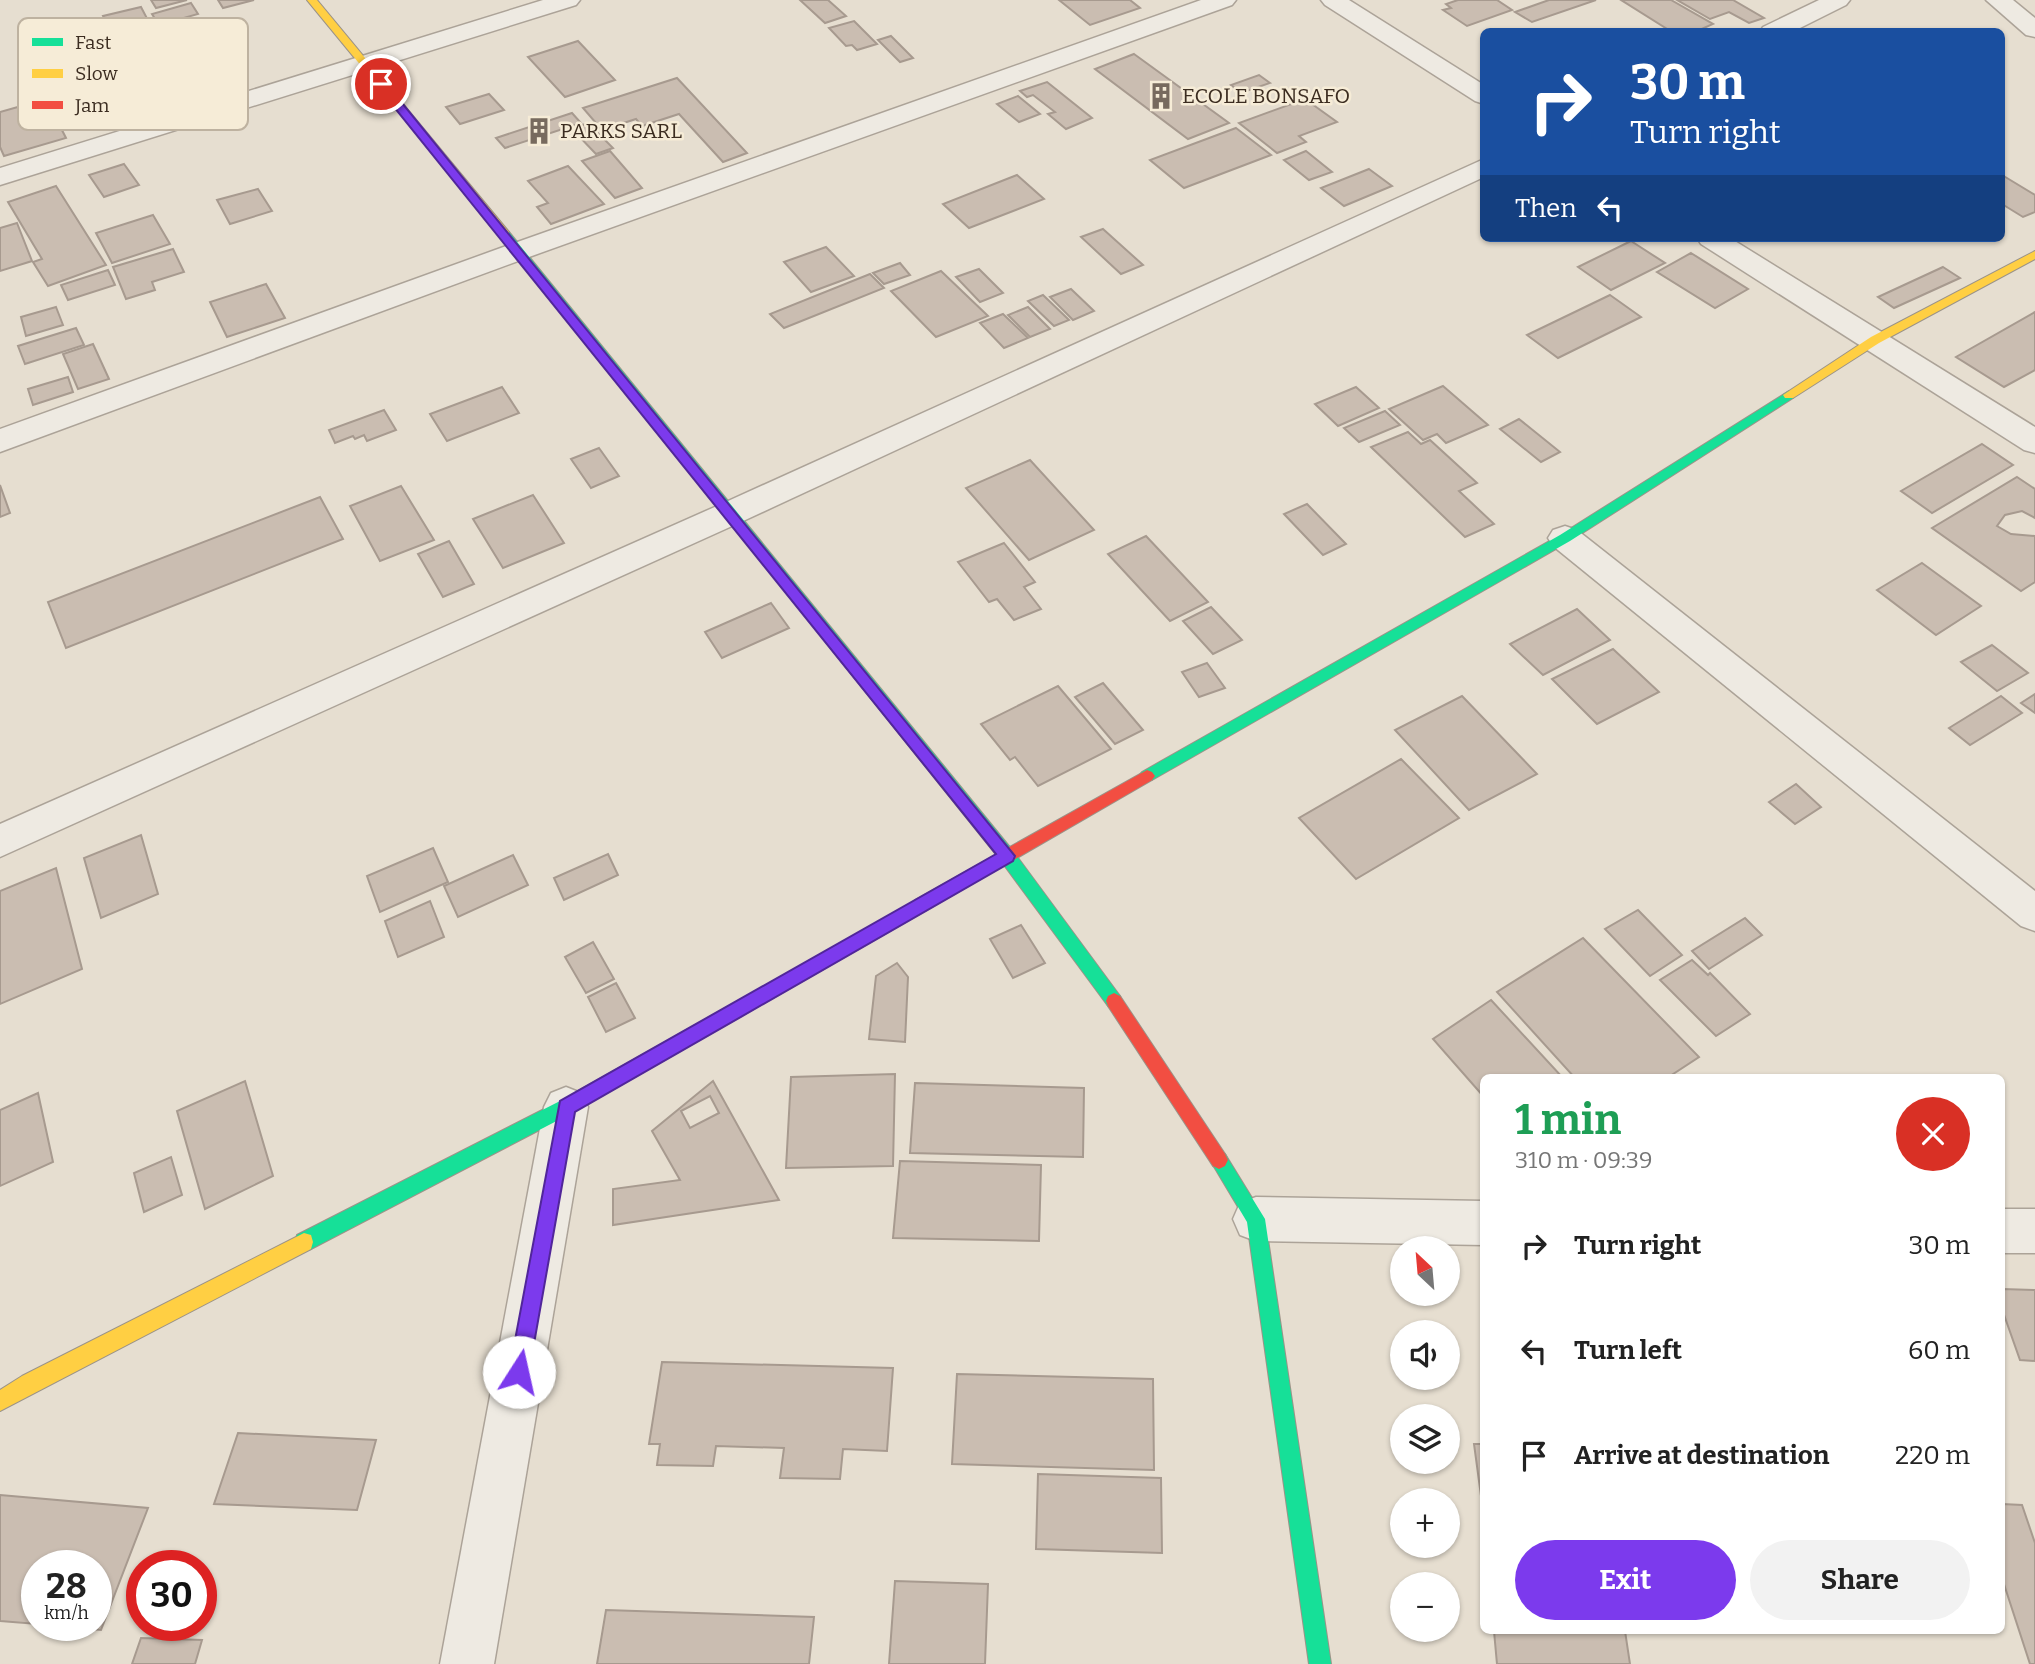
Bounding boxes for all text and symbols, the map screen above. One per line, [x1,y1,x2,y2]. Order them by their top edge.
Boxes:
legend [18,18,248,130]
text: Fast [75,31,112,54]
text: 30 m [1630,53,1745,112]
pin [351,54,411,114]
icon: right [1515,56,1606,147]
text: Slow [75,62,118,85]
icon: arrive [362,65,400,103]
building icon: ECOLE BONSAFO [1146,81,1176,111]
place label: ECOLE BONSAFO [1182,83,1350,109]
text: Jam [74,94,109,117]
text: Turn right [1630,113,1781,151]
building icon: PARKS SARL [524,116,554,146]
place label: PARKS SARL [560,118,682,144]
icon: left [1591,189,1629,227]
text: Then [1515,193,1577,224]
text: 1 min [1515,1095,1621,1145]
button: close [1896,1097,1970,1171]
text: 310 m · 09:39 [1515,1146,1652,1174]
icon: right [1515,1227,1553,1265]
text: Turn right [1574,1230,1701,1261]
text: 30 m [1909,1230,1970,1261]
north arrow [1390,1236,1460,1306]
map controls [1390,1236,1460,1642]
button: sound [1390,1320,1460,1390]
icon: left [1515,1332,1553,1370]
position arrow [482,1335,556,1409]
text: Turn left [1574,1335,1682,1366]
text: 60 m [1908,1335,1970,1366]
button: layers [1390,1404,1460,1474]
icon: arrive [1515,1437,1553,1475]
text: Arrive at destination [1574,1440,1829,1471]
text: 220 m [1895,1440,1970,1471]
button: + [1390,1488,1460,1558]
button: Exit [1515,1540,1736,1620]
button: Share [1750,1540,1970,1620]
speed limit sign: 30 [126,1550,217,1641]
text: 28 [46,1565,87,1607]
button: − [1390,1572,1460,1642]
text: km/h [44,1602,89,1624]

